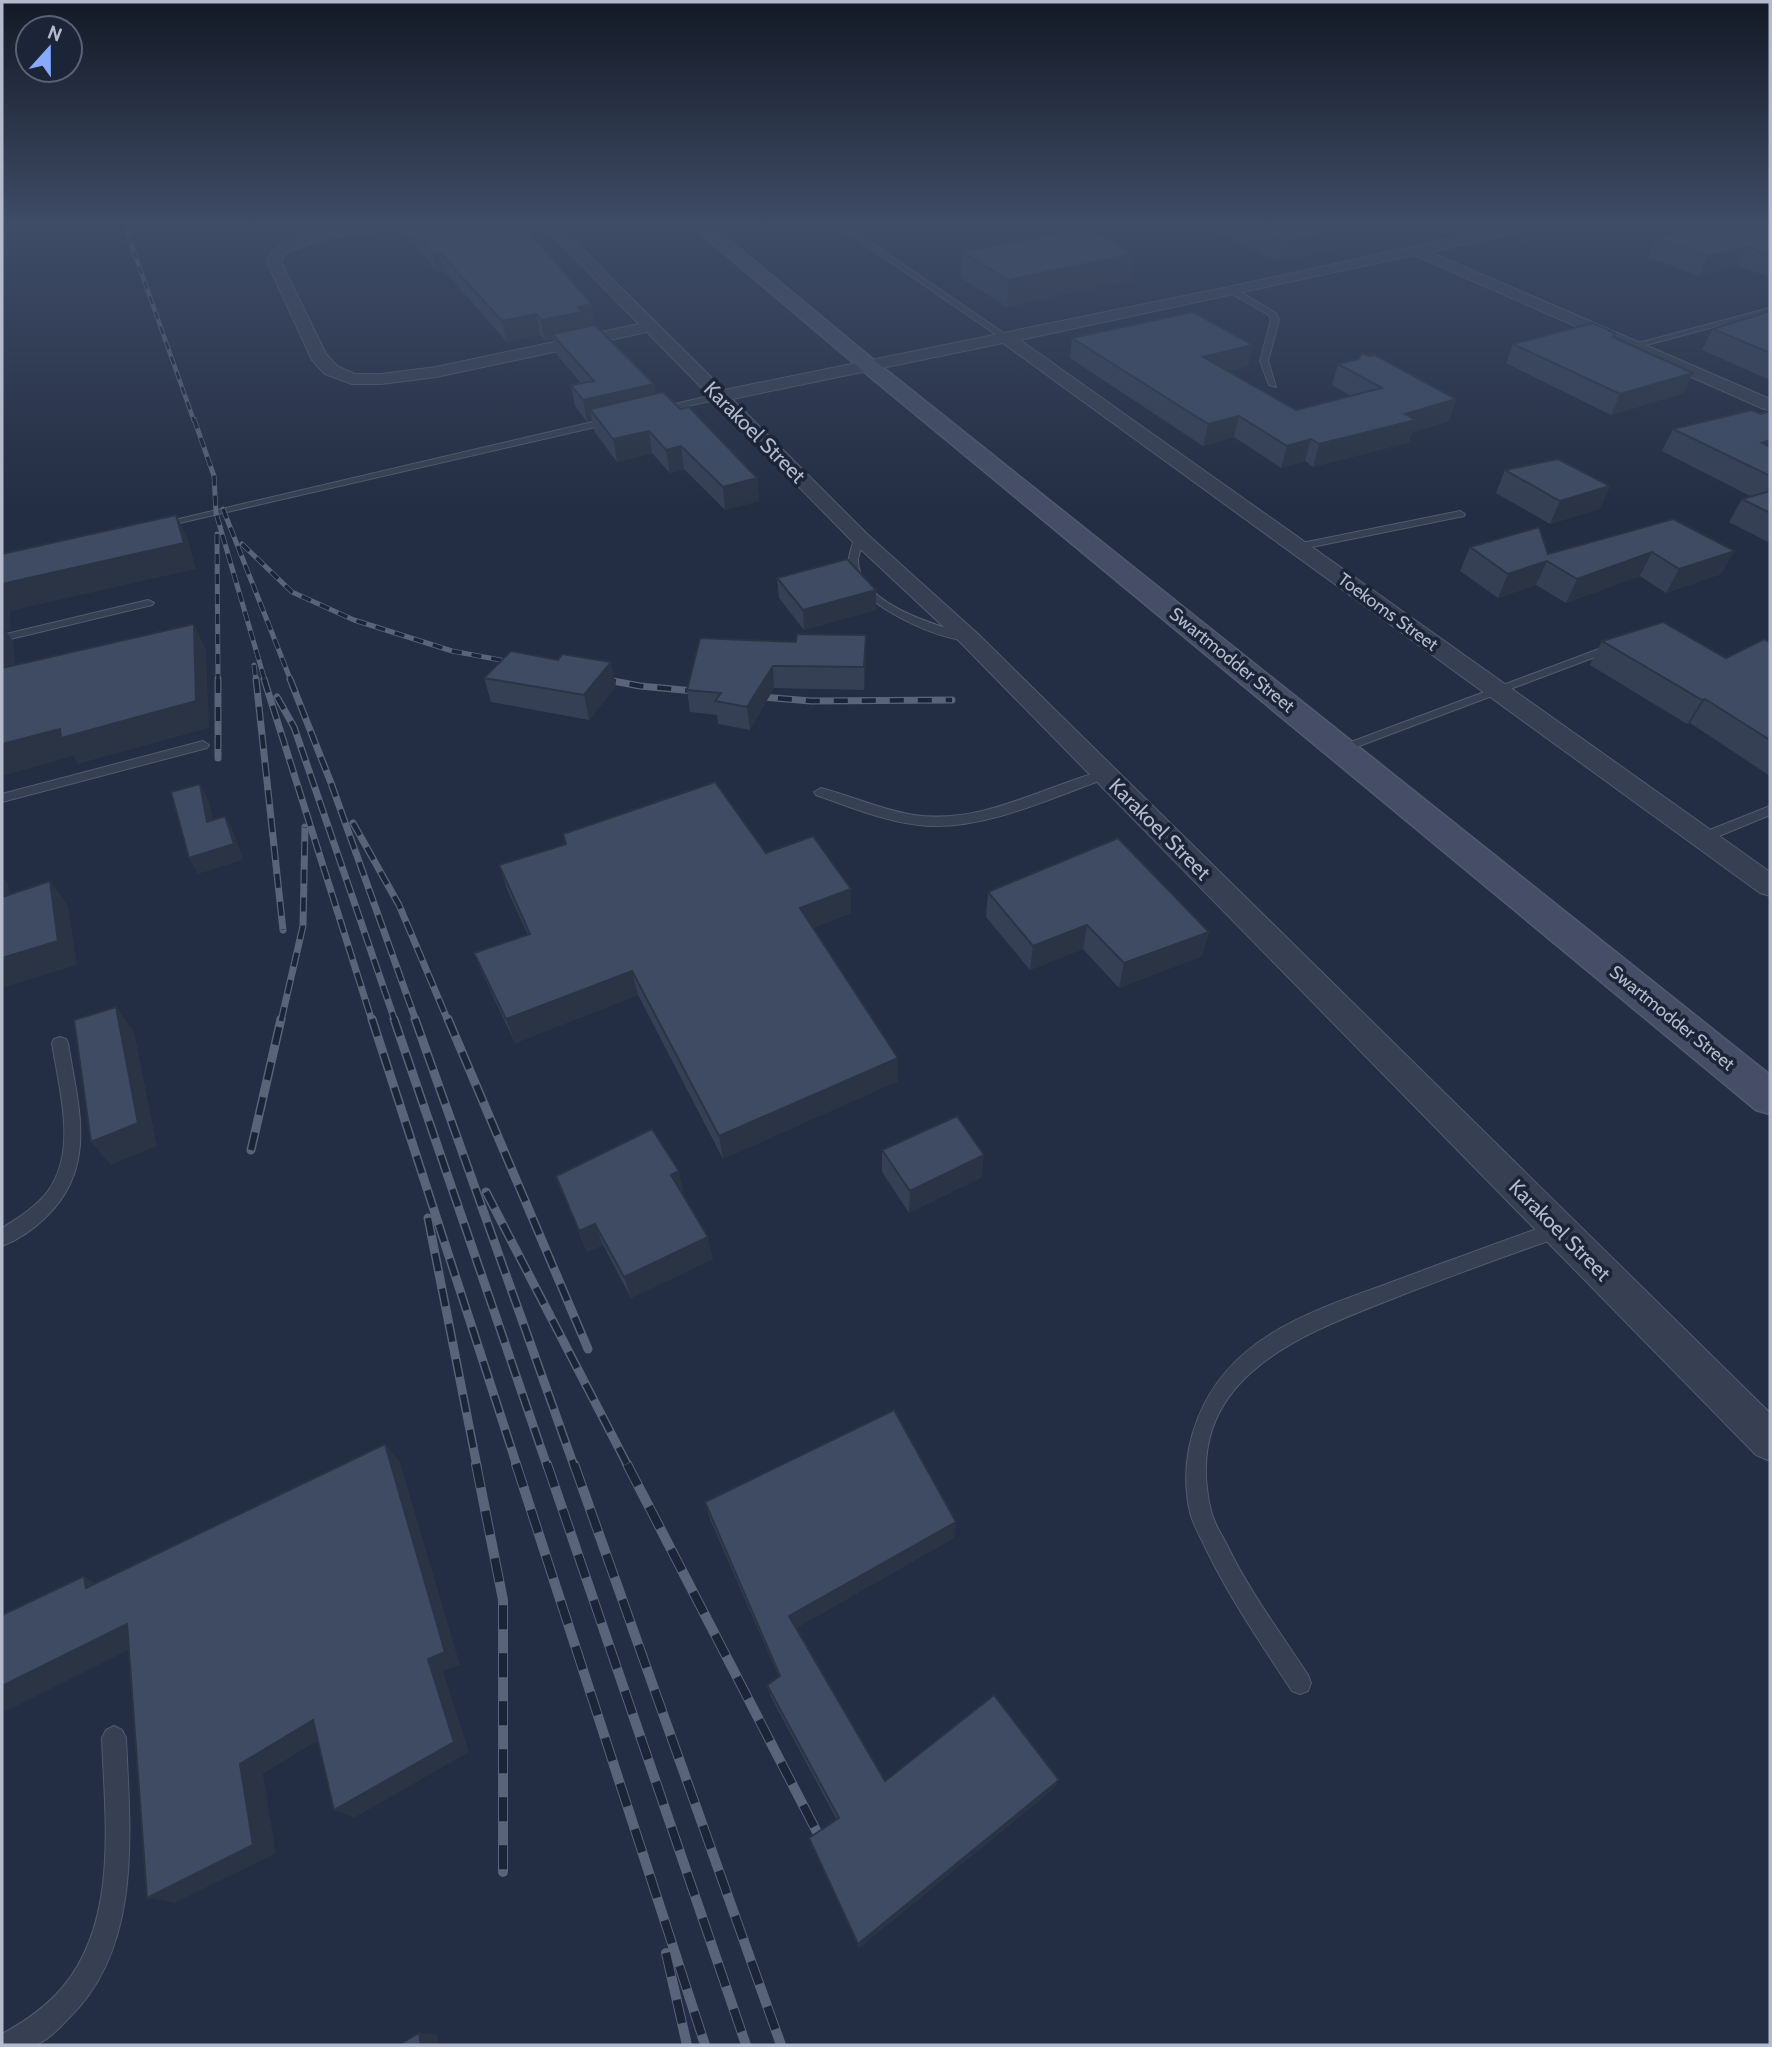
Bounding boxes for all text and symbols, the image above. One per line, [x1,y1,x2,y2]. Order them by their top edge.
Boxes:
north arrow [14,14,84,84]
text: N [45,20,65,47]
street label: Karakoel Street [699,376,811,488]
street label: Toekoms Street [1334,568,1442,656]
street label: Swartmodder Street [1165,603,1299,717]
street label: Karakoel Street [1104,773,1216,885]
street label: Swartmodder Street [1605,961,1739,1075]
street label: Karakoel Street [1504,1174,1616,1286]

